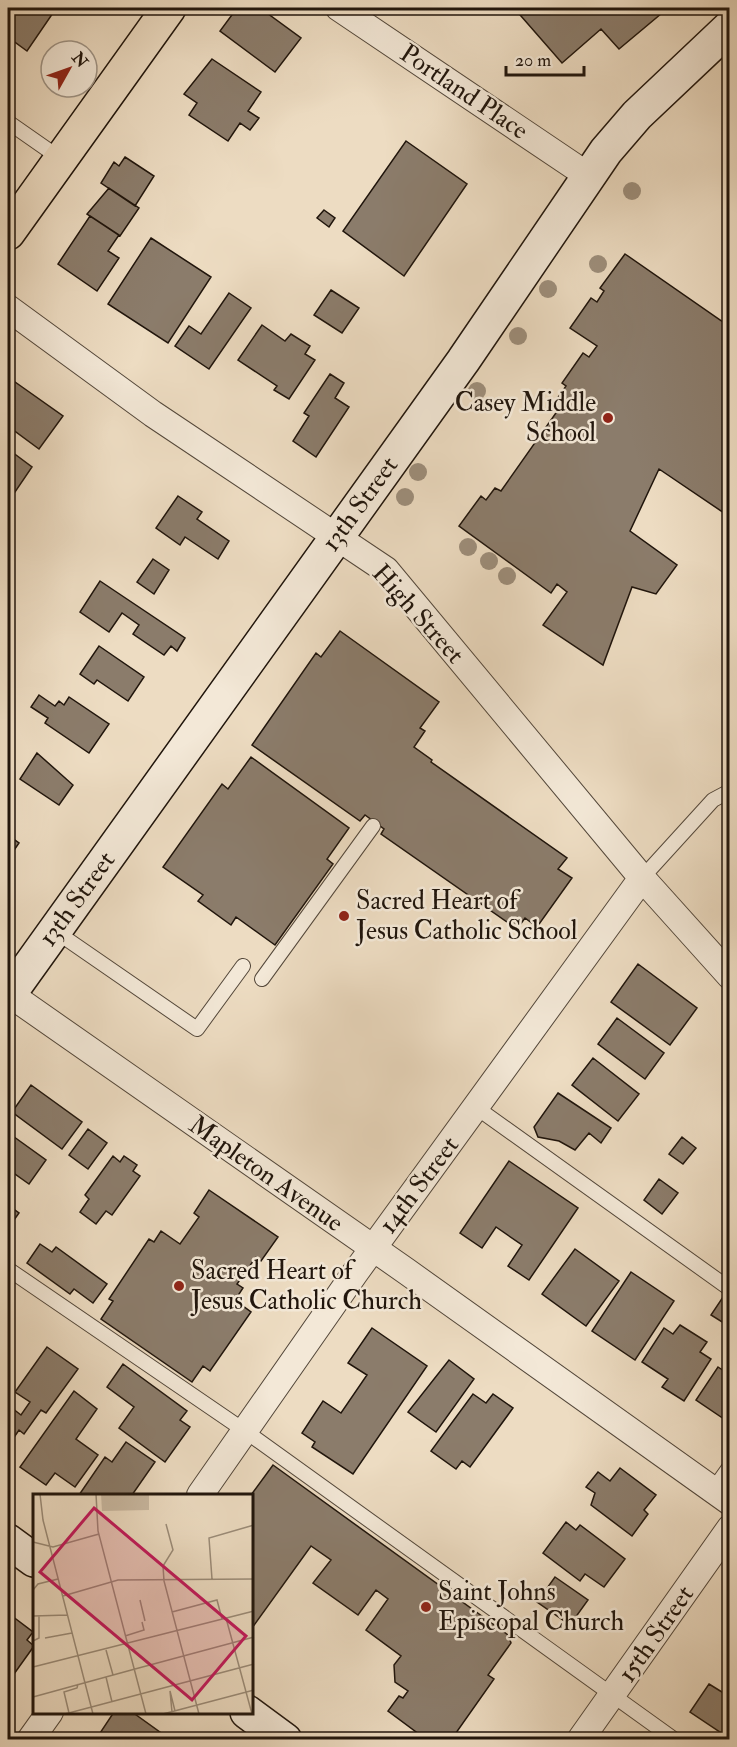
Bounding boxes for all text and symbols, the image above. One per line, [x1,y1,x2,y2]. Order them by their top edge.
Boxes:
street label: Portland Place [394,37,534,147]
north arrow [39,39,99,99]
scale bar [506,39,584,77]
text: N [67,47,92,72]
text: 20 m [515,49,551,72]
place label: Casey Middle School [455,387,596,449]
marker: Casey Middle School [601,411,615,425]
street label: 13th Street [315,450,405,558]
street label: High Street [365,558,471,670]
street label: 13th Street [32,845,122,953]
place label: Sacred Heart of Jesus Catholic School [355,885,578,947]
marker: Sacred Heart of Jesus Catholic School [337,909,351,923]
street label: Mapleton Avenue [182,1109,349,1240]
street label: 14th Street [372,1130,466,1240]
place label: Sacred Heart of Jesus Catholic Church [190,1255,422,1317]
marker: Sacred Heart of Jesus Catholic Church [172,1279,186,1293]
inset map [33,1494,254,1714]
place label: Saint Johns Episcopal Church [438,1576,624,1639]
street label: 15th Street [611,1579,701,1689]
marker: Saint Johns Episcopal Church [419,1600,433,1614]

